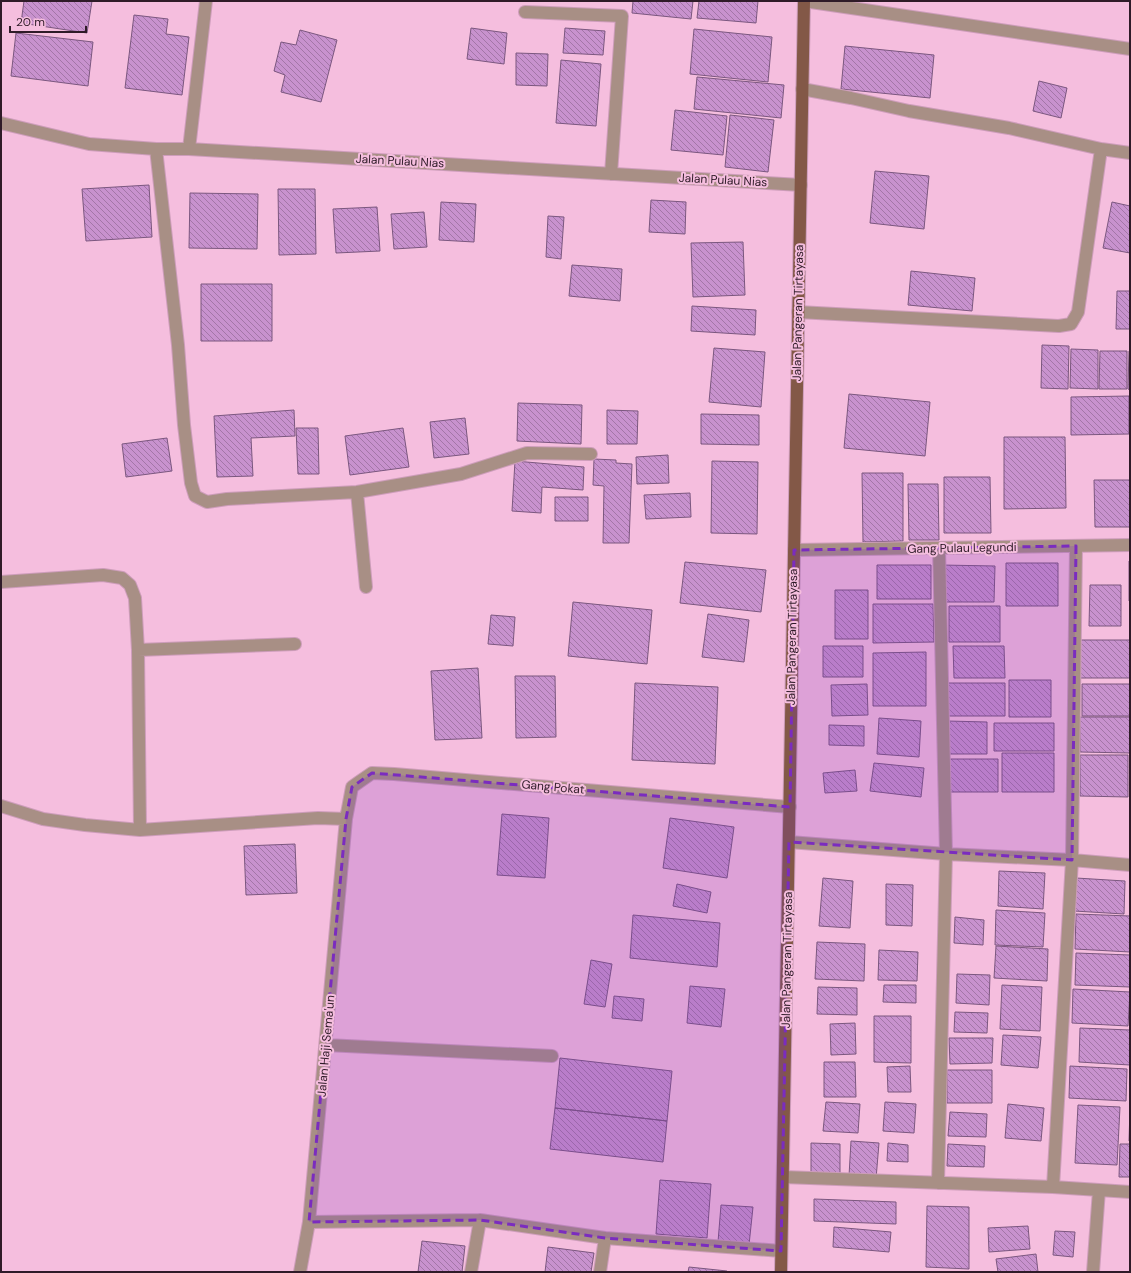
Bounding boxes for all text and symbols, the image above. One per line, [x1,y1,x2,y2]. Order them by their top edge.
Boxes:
scale bar [10,8,86,34]
text: 20 m [16,14,45,30]
street label: Jalan Pulau Nias [355,151,445,171]
street label: Jalan Pulau Nias [678,170,768,190]
street label: Jalan Pangeran Tirtayasa [789,245,807,381]
street label: Gang Pulau Legundi [907,539,1017,557]
street label: Jalan Pangeran Tirtayasa [783,569,801,705]
street label: Gang Pokat [521,776,585,798]
street label: Jalan Pangeran Tirtayasa [778,892,796,1028]
street label: Jalan Haji Sema'un [314,994,338,1098]

